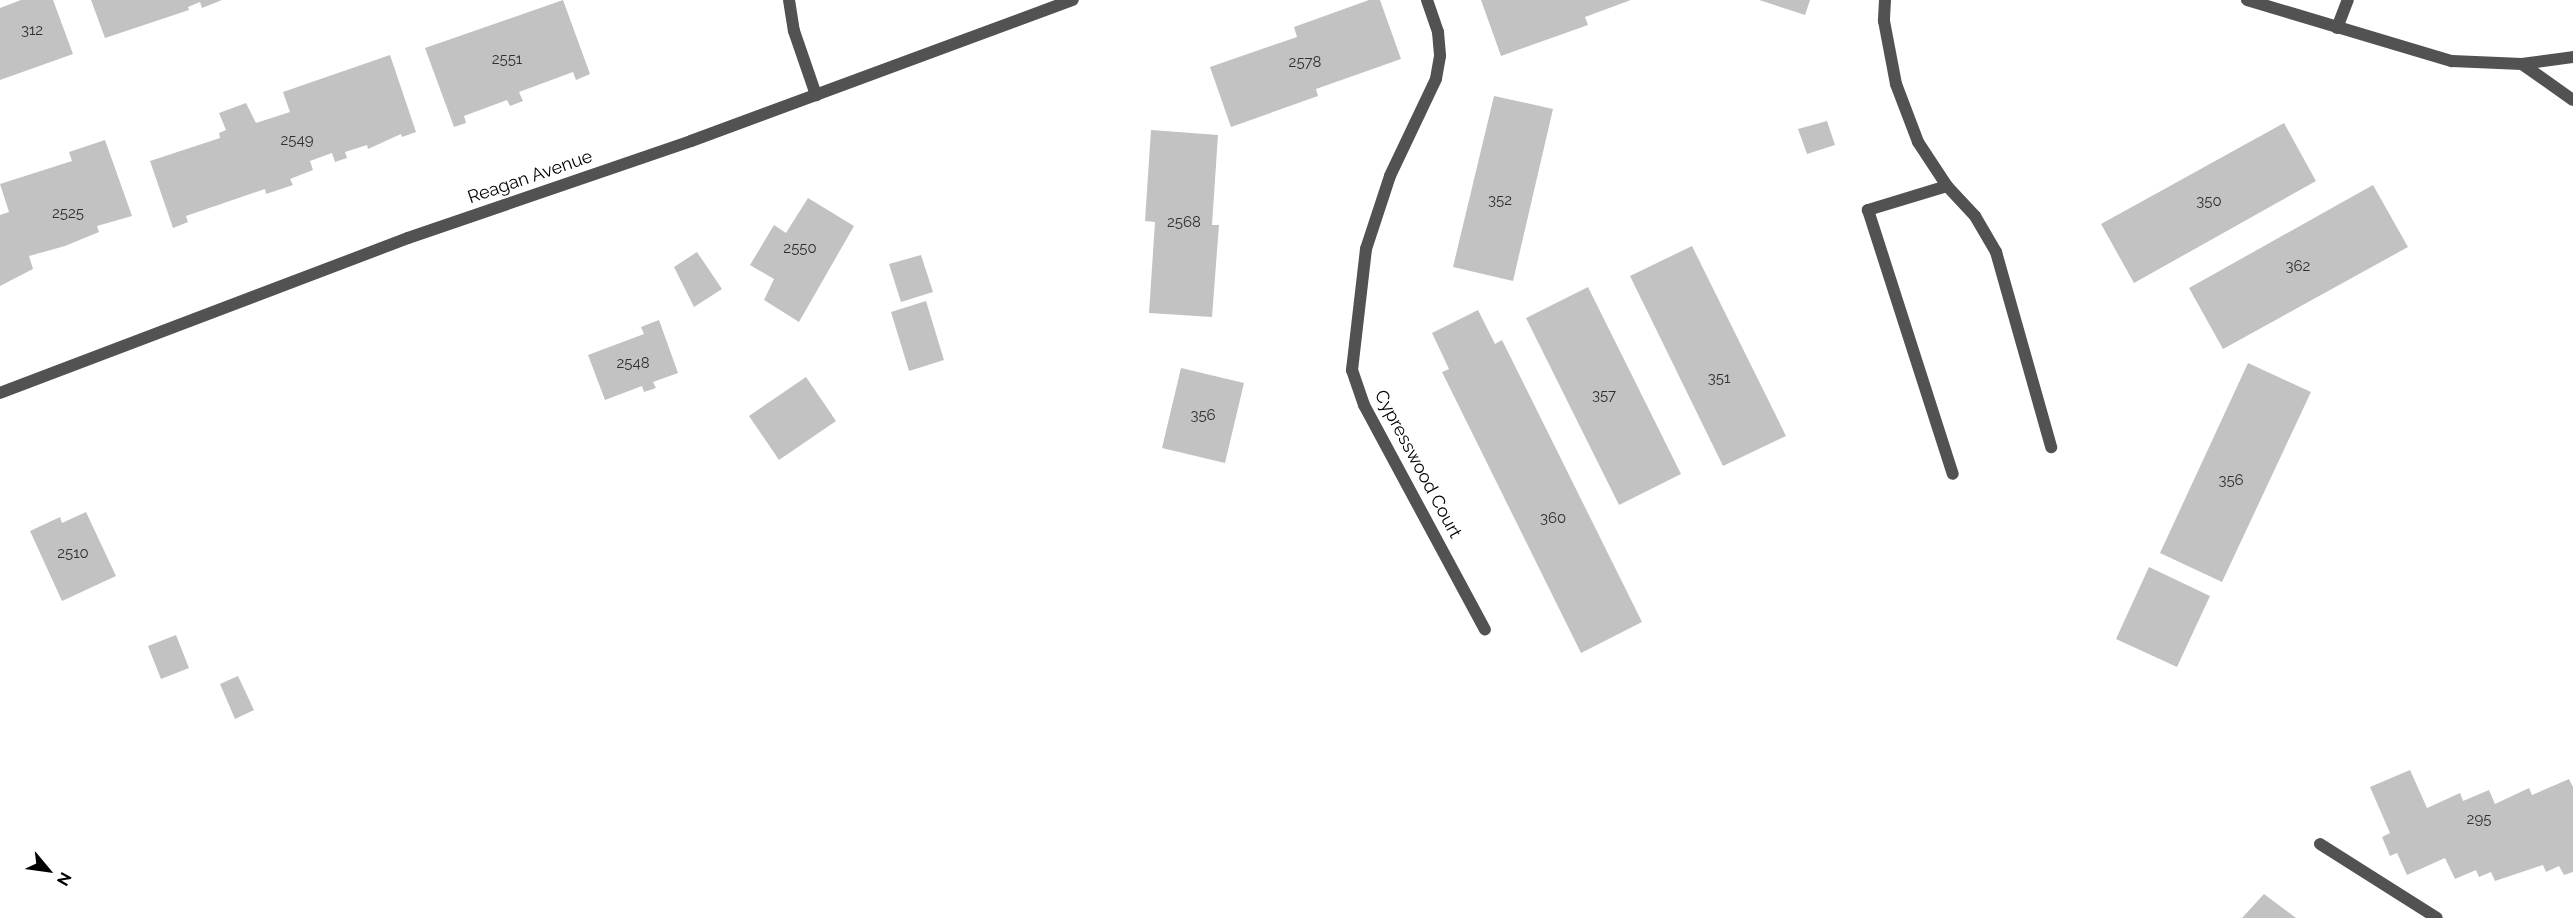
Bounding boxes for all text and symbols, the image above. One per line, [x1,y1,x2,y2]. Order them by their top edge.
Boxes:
house number: 312 [21,22,43,40]
house number: 2551 [492,51,522,69]
house number: 2578 [1289,54,1321,72]
house number: 2549 [281,132,313,150]
street label: Reagan Avenue [465,145,595,209]
house number: 352 [1488,192,1512,210]
house number: 350 [2196,193,2222,211]
house number: 2525 [52,205,84,223]
house number: 2568 [1167,214,1201,232]
house number: 2550 [783,240,817,258]
house number: 362 [2286,258,2310,276]
house number: 2548 [616,355,650,373]
house number: 351 [1708,370,1730,388]
street label: Cypresswood Court [1370,386,1466,542]
house number: 357 [1592,387,1616,405]
house number: 356 [1190,407,1216,425]
house number: 356 [2218,472,2244,490]
house number: 360 [1540,510,1566,528]
house number: 2510 [57,545,89,563]
house number: 295 [2467,811,2491,829]
north arrow [18,840,78,900]
text: N [53,869,75,889]

